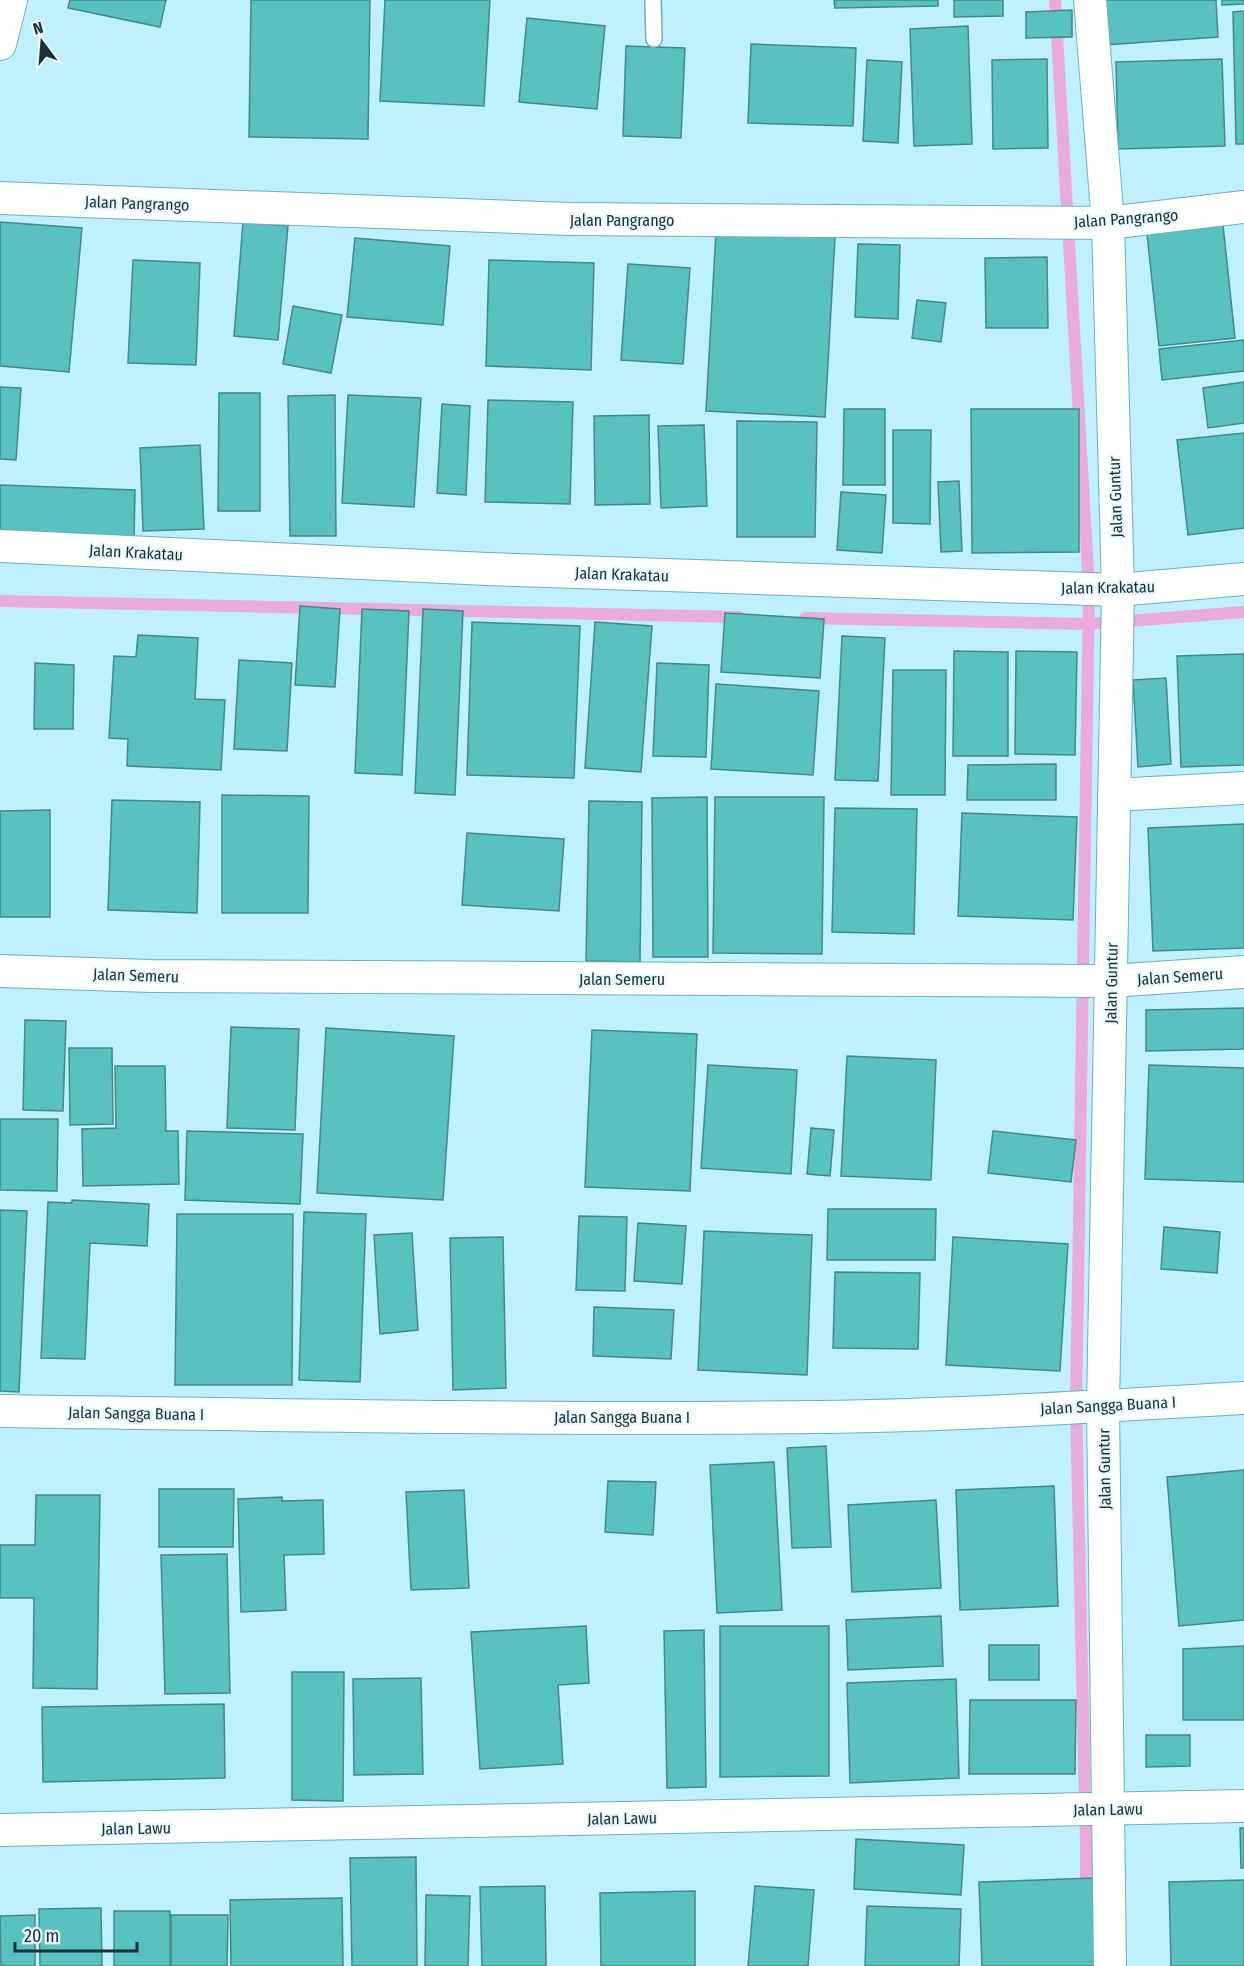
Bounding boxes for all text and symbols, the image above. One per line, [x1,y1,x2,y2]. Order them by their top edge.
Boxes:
north arrow [12,12,72,72]
text: N [31,18,45,39]
street label: Jalan Pangrango [84,192,190,215]
street label: Jalan Pangrango [1073,205,1179,232]
street label: Jalan Pangrango [570,211,674,230]
street label: Jalan Guntur [1105,456,1126,538]
street label: Jalan Krakatau [89,541,183,564]
street label: Jalan Krakatau [575,563,669,586]
street label: Jalan Krakatau [1061,577,1155,598]
street label: Jalan Guntur [1101,942,1122,1024]
street label: Jalan Semeru [1136,964,1224,989]
street label: Jalan Semeru [93,965,179,986]
street label: Jalan Semeru [579,970,665,989]
street label: Jalan Sangga Buana I [1040,1392,1176,1419]
street label: Jalan Sangga Buana I [68,1403,204,1424]
street label: Jalan Sangga Buana I [554,1408,690,1427]
street label: Jalan Guntur [1094,1428,1115,1510]
street label: Jalan Lawu [1073,1799,1143,1820]
street label: Jalan Lawu [587,1808,657,1829]
street label: Jalan Lawu [101,1818,171,1839]
scale bar [15,1915,136,1953]
text: 20 m [24,1925,59,1947]

